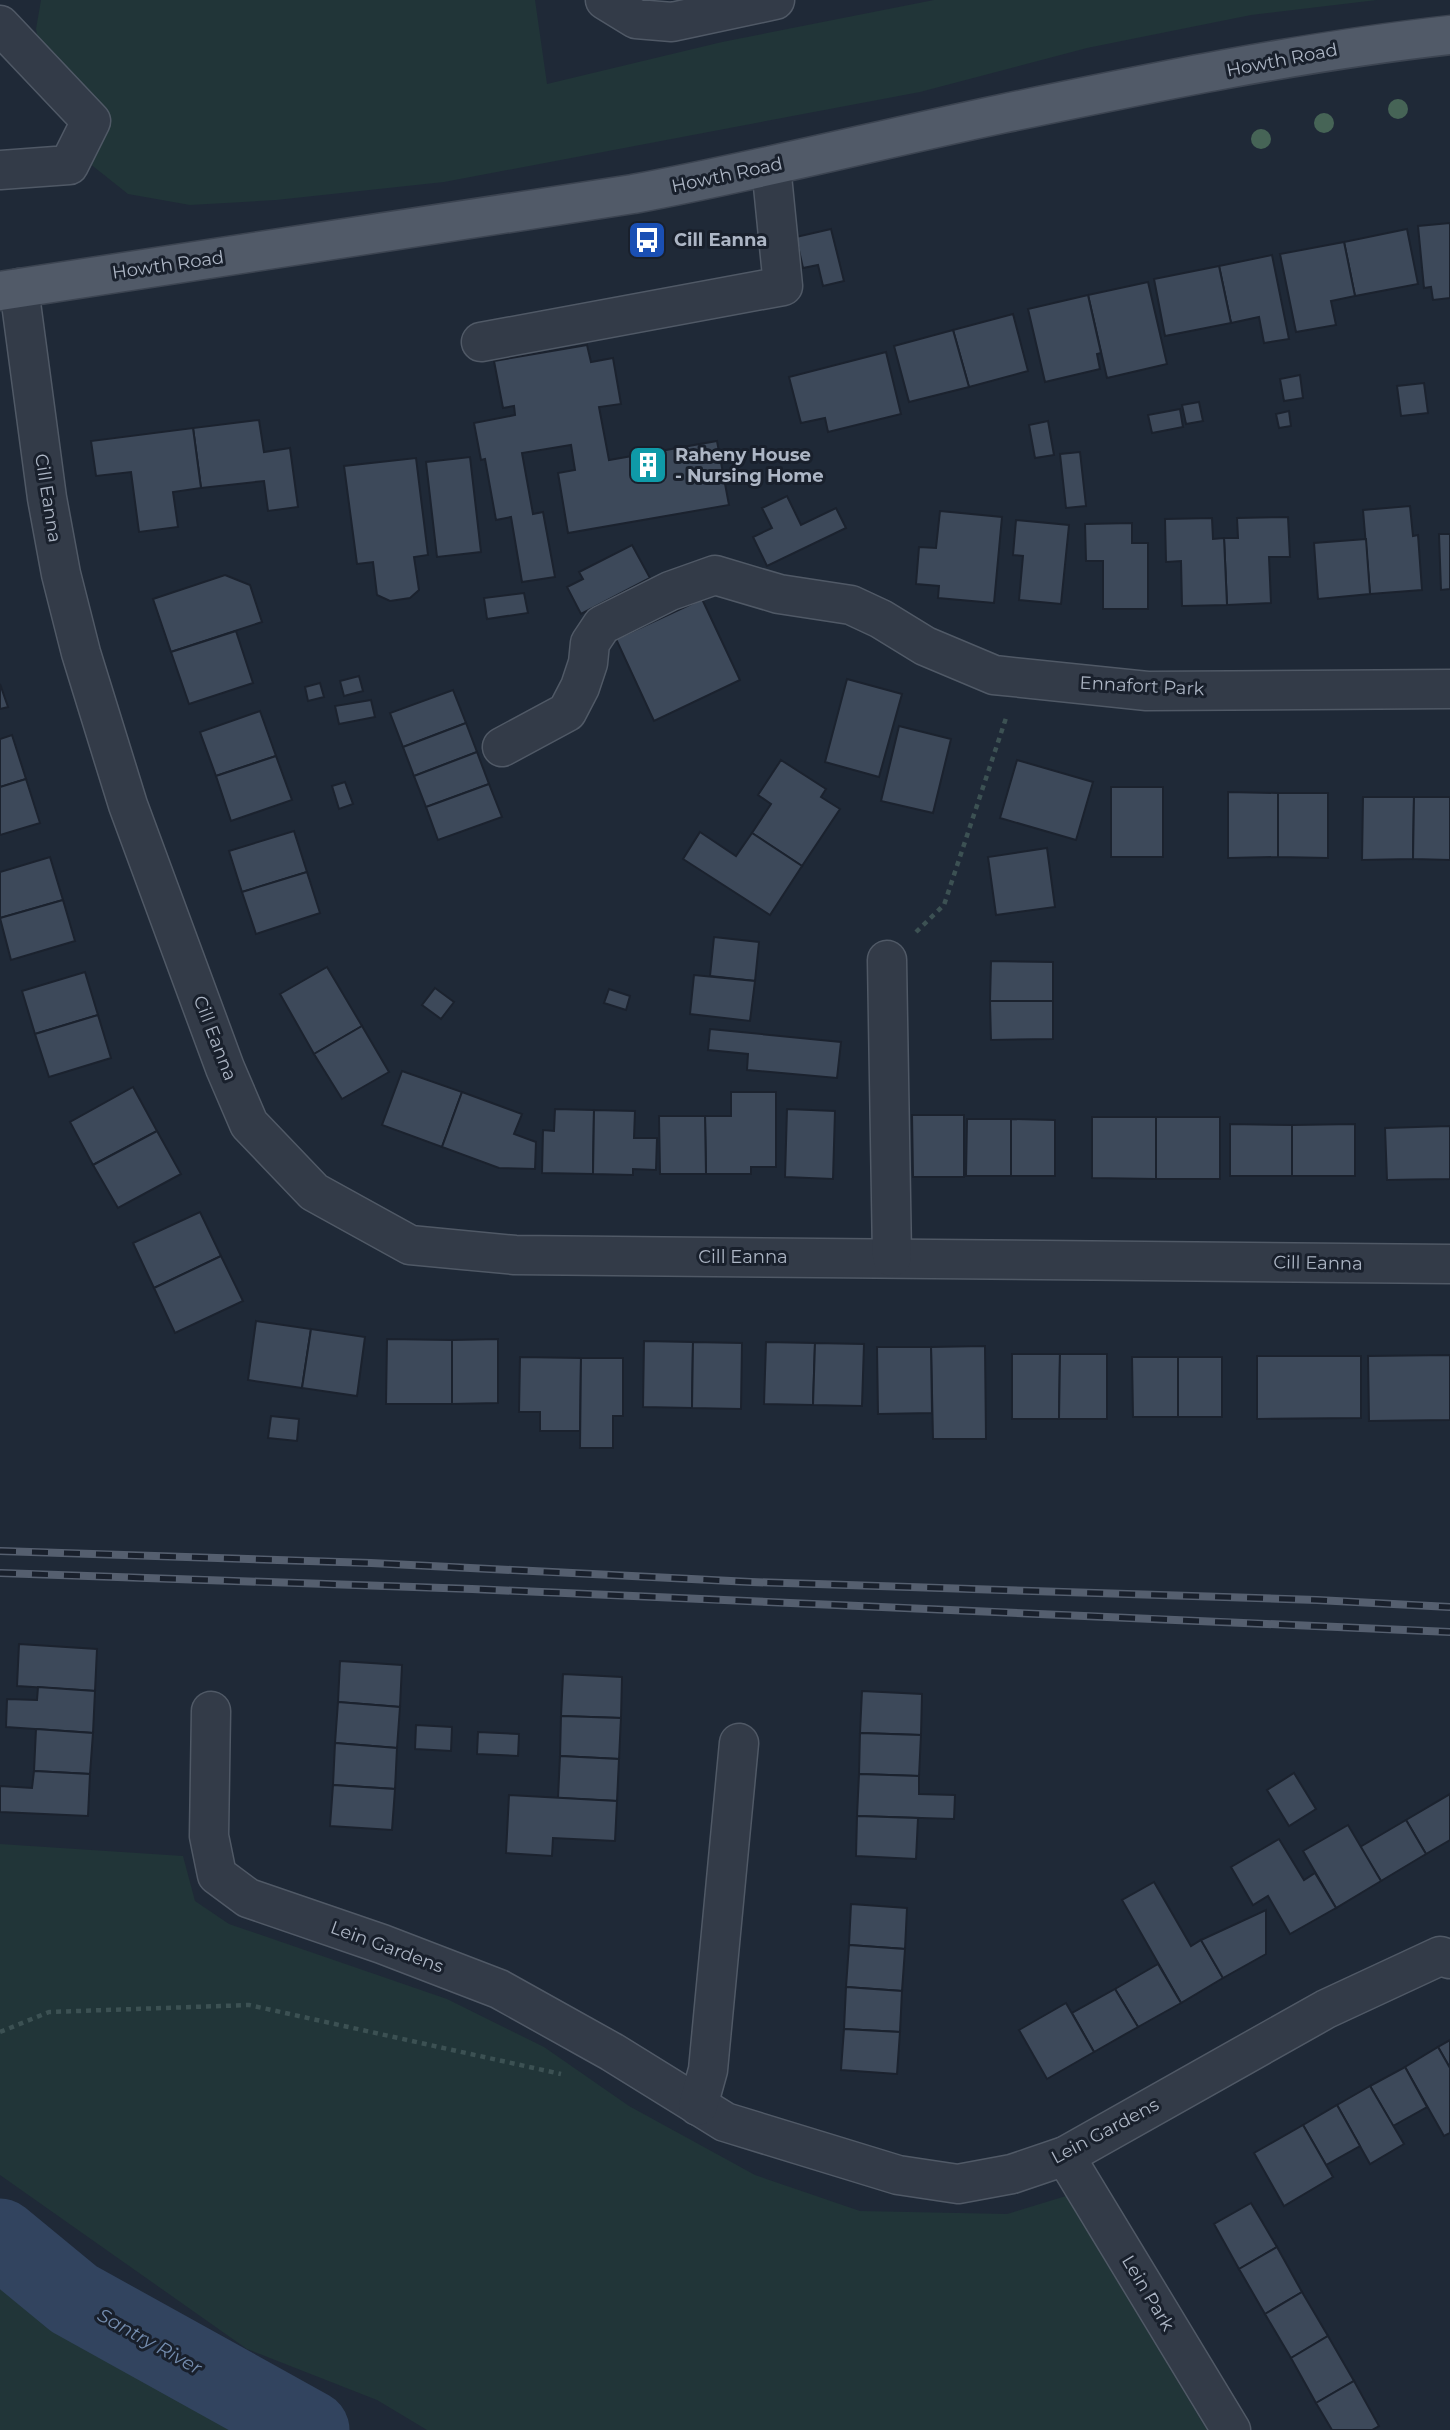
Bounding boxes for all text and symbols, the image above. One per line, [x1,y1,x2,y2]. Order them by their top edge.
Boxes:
street label: Howth Road [1225,38,1339,82]
street label: Howth Road [670,153,784,197]
bus stop icon: Cill Eanna [626,219,668,261]
place label: Cill Eanna [674,229,767,251]
street label: Howth Road [111,246,225,284]
building icon: Raheny House - Nursing Home [627,444,669,486]
place label: Raheny House - Nursing Home [675,444,824,487]
street label: Cill Eanna [30,452,66,544]
street label: Ennafort Park [1079,672,1205,700]
street label: Cill Eanna [189,992,241,1084]
street label: Cill Eanna [698,1246,788,1268]
street label: Cill Eanna [1273,1251,1363,1275]
street label: Lein Gardens [328,1916,447,1978]
street label: Lein Gardens [1047,2093,1163,2169]
street label: Lein Park [1117,2251,1179,2335]
water label: Santry River [94,2303,206,2380]

